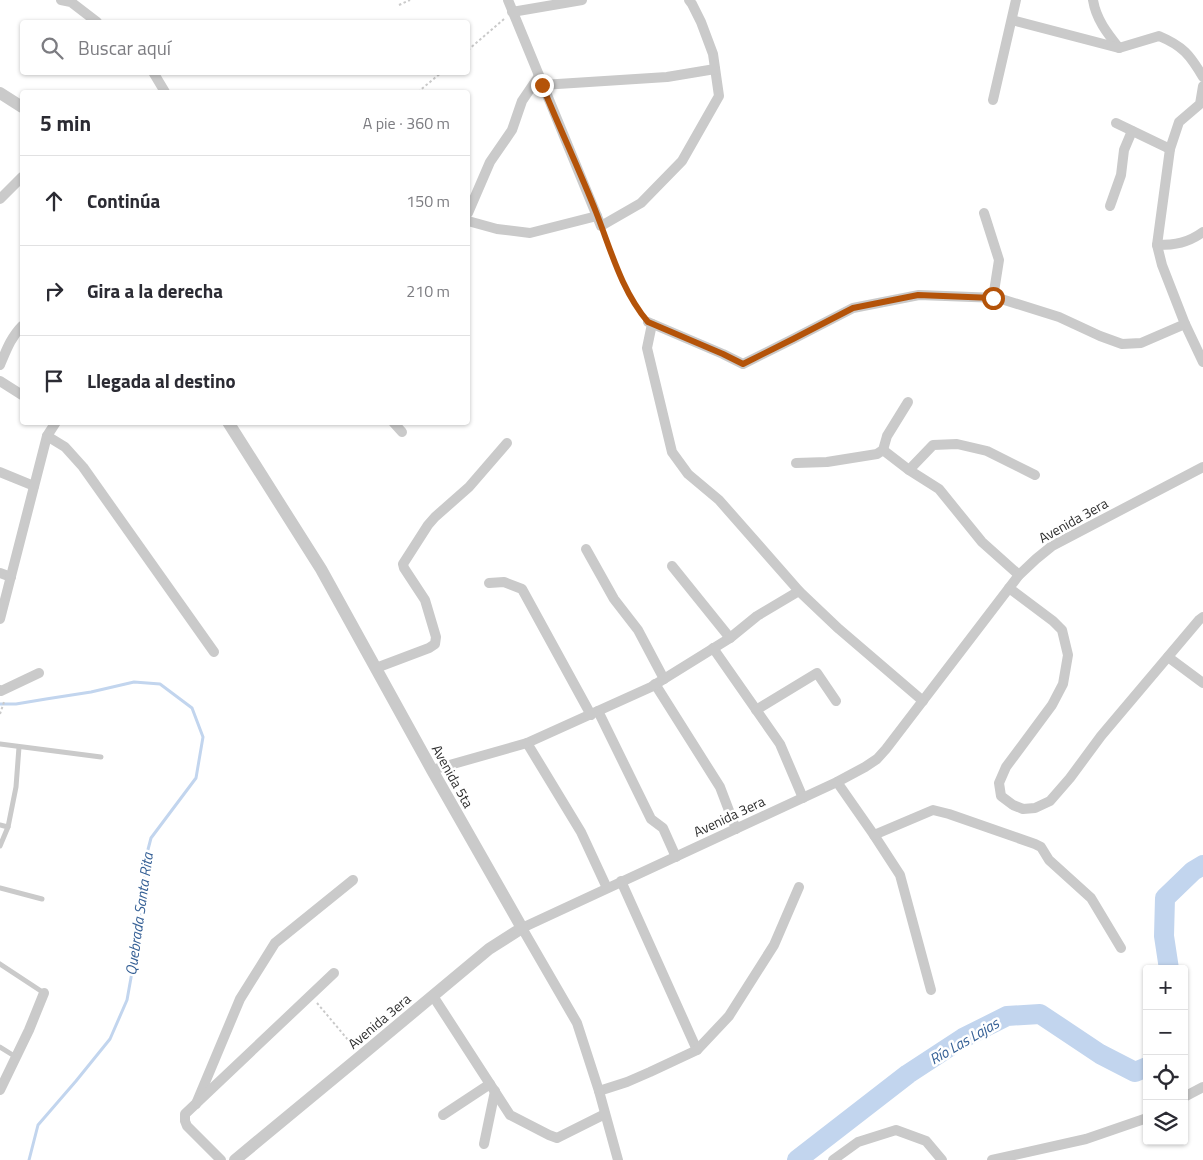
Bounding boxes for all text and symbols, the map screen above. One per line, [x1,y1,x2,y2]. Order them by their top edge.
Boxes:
search box [20,20,470,75]
text: Buscar aquí [78,33,171,62]
icon: search [38,34,66,62]
route end [531,74,554,97]
text: 5 min [40,107,91,139]
text: A pie · 360 m [363,111,450,135]
text: Continúa [87,186,160,215]
icon: ahead [40,187,68,215]
text: 150 m [406,189,450,213]
text: Gira a la derecha [87,276,223,305]
icon: right [40,277,68,305]
text: 210 m [406,279,450,303]
route start [982,287,1005,310]
text: Llegada al destino [87,366,236,395]
icon: arrive [40,367,68,395]
street label: Avenida 3era [1034,492,1112,548]
street label: Avenida 5ta [427,740,479,812]
street label: Avenida 3era [690,790,768,842]
water label: Quebrada Santa Rita [119,850,159,977]
map controls [1143,965,1188,1145]
button: + [1143,965,1188,1010]
street label: Avenida 3era [343,988,415,1054]
button: − [1143,1010,1188,1055]
water label: Río Las Lajas [925,1011,1004,1070]
button: locate [1143,1055,1188,1100]
button: layers [1143,1100,1188,1145]

